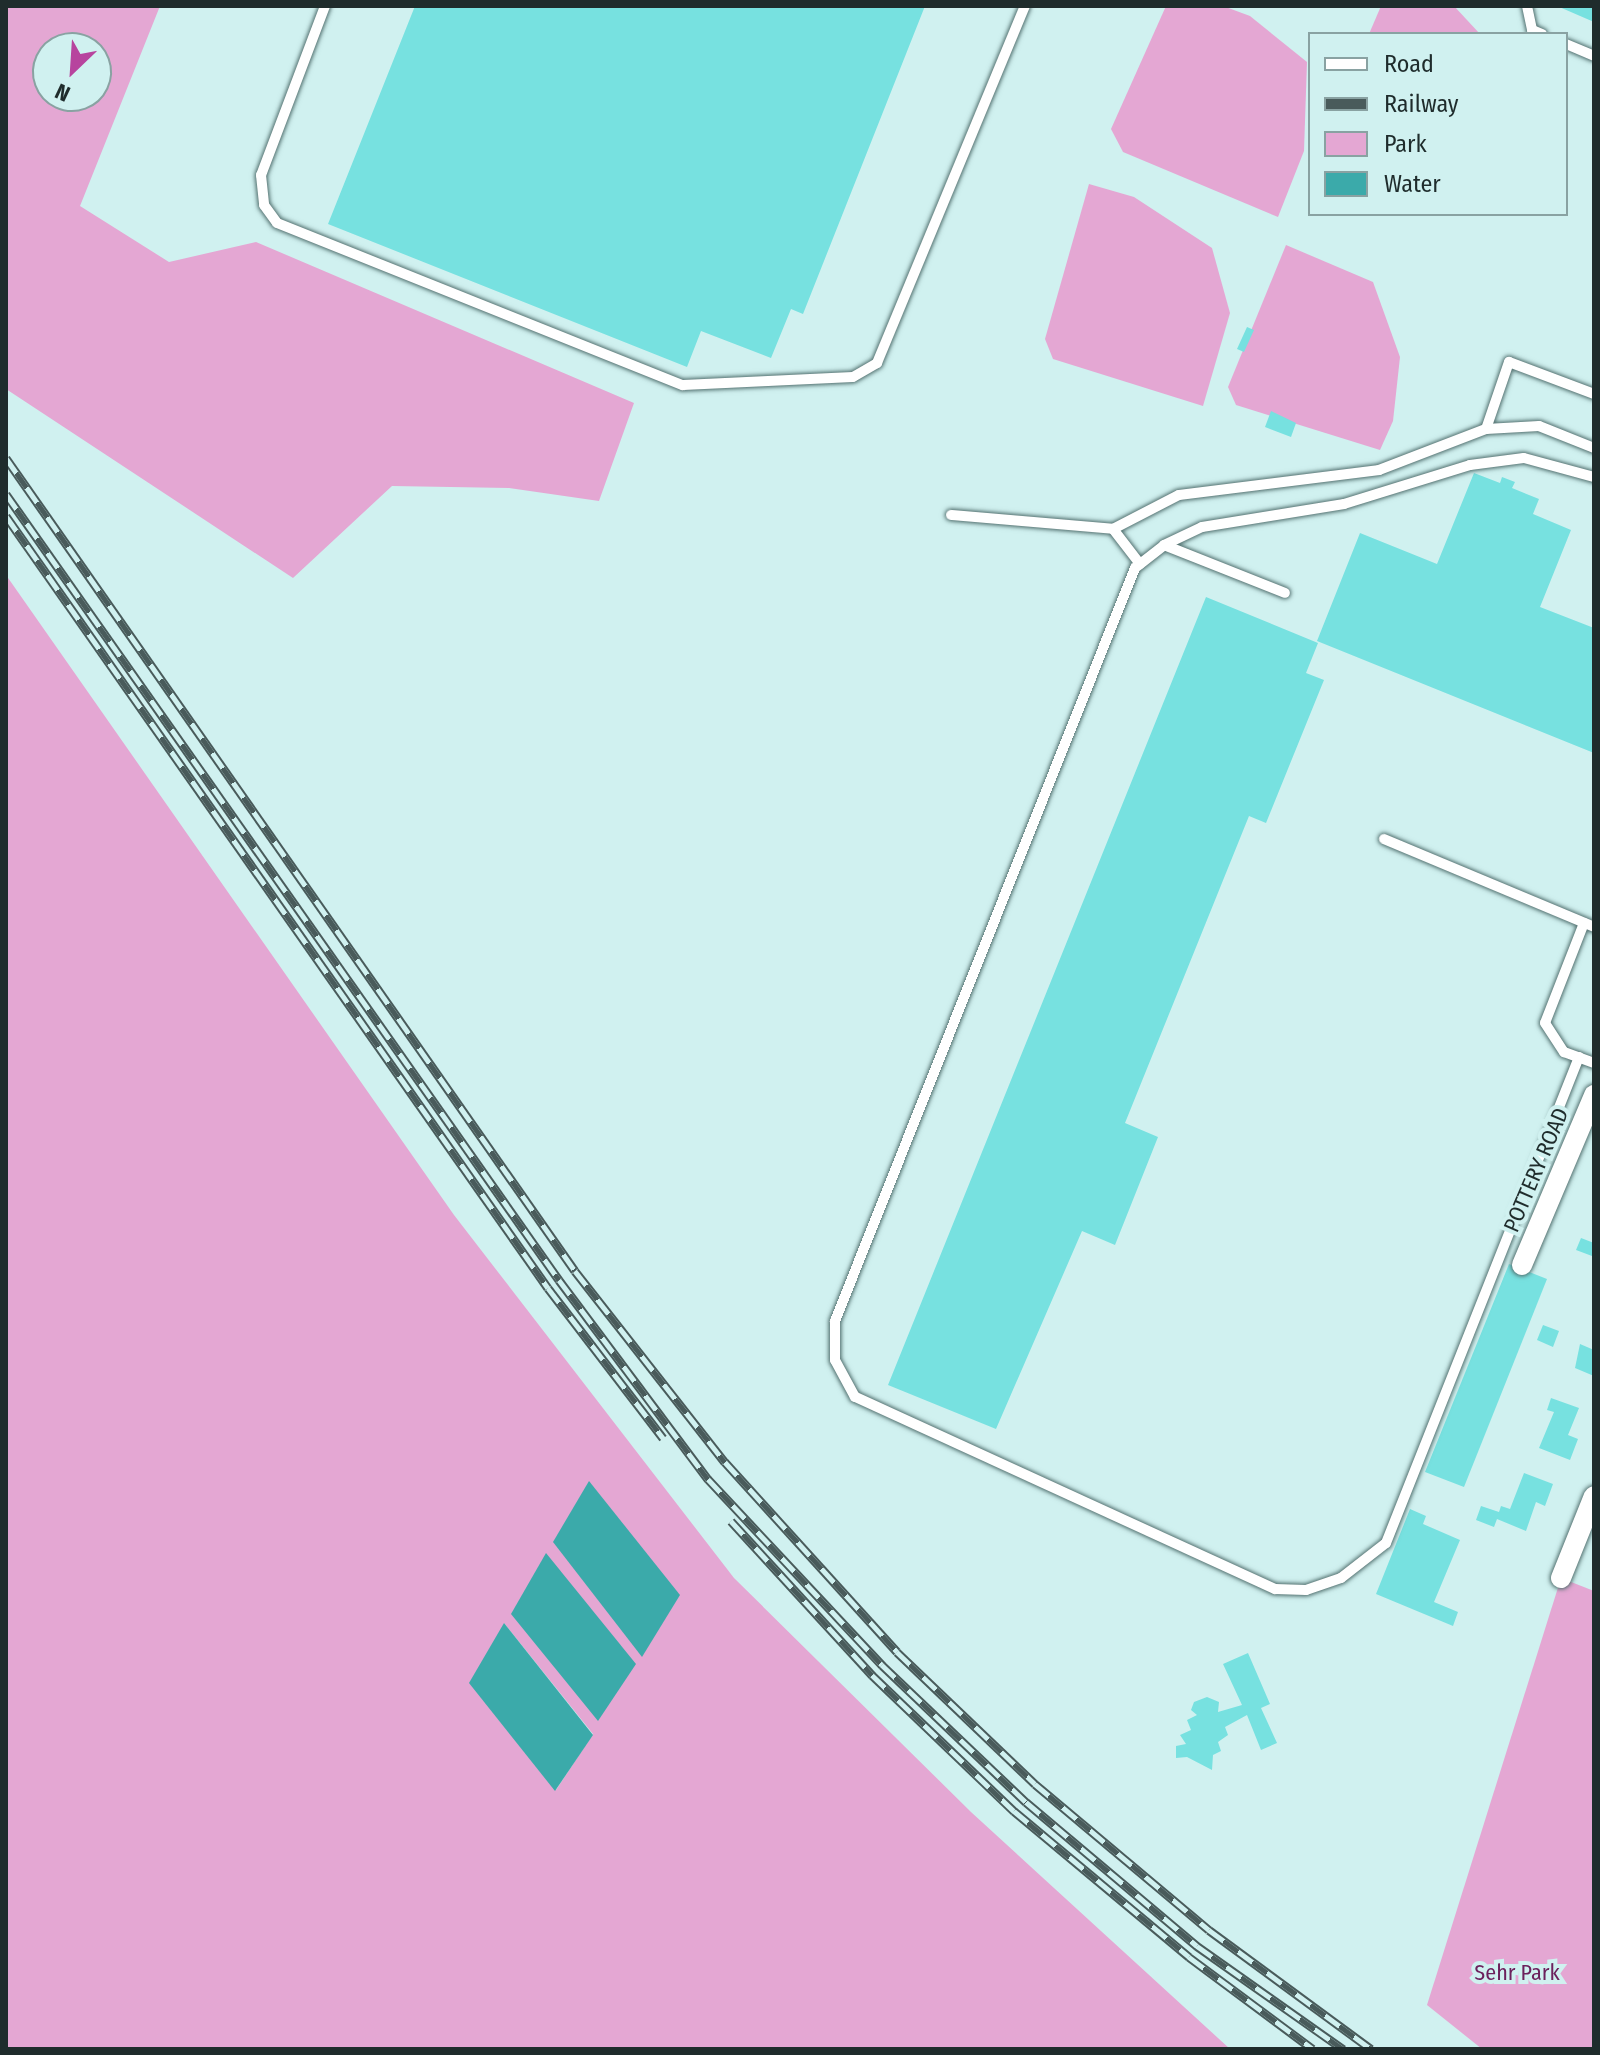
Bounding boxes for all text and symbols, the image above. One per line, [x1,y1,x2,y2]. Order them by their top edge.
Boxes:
north arrow [32,32,112,112]
legend [1308,32,1568,216]
text: Road [1384,50,1434,78]
text: N [51,77,74,107]
text: Railway [1384,90,1459,118]
text: Park [1384,130,1427,158]
text: Water [1384,170,1441,198]
street label: POTTERY ROAD [1498,1104,1574,1236]
park label: Sehr Park [1474,1960,1560,1986]

